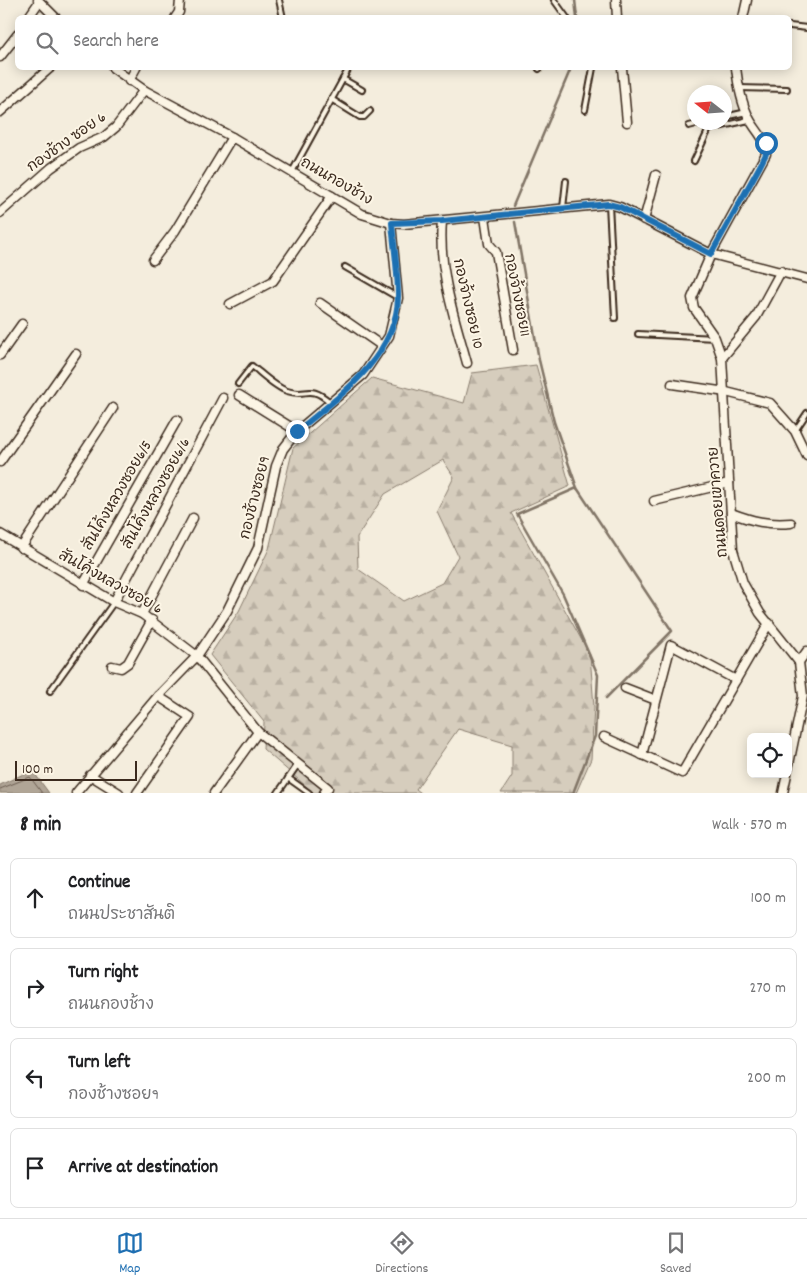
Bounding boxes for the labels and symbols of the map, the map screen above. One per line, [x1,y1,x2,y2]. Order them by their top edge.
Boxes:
north arrow [687,85,732,130]
street label: กองช้าง ซอย 6 [22,107,111,179]
route start [755,132,778,155]
street label: ถนนกองช้าง [296,152,377,212]
street label: กองจ้างซอย11 [497,251,536,338]
street label: กองจ้างซอย 10 [446,256,489,352]
route end [286,420,309,443]
street label: สันโค้งหลวงซอย6/6 [116,434,197,554]
street label: สันโค้งหลวงซอย6/5 [77,436,158,555]
street label: ถนนดอยเขาควาย [703,446,735,558]
street label: กองช้างซอย9 [234,454,277,542]
street label: สันโค้งหลวงซอย 6 [54,544,167,621]
scale bar [15,758,138,781]

